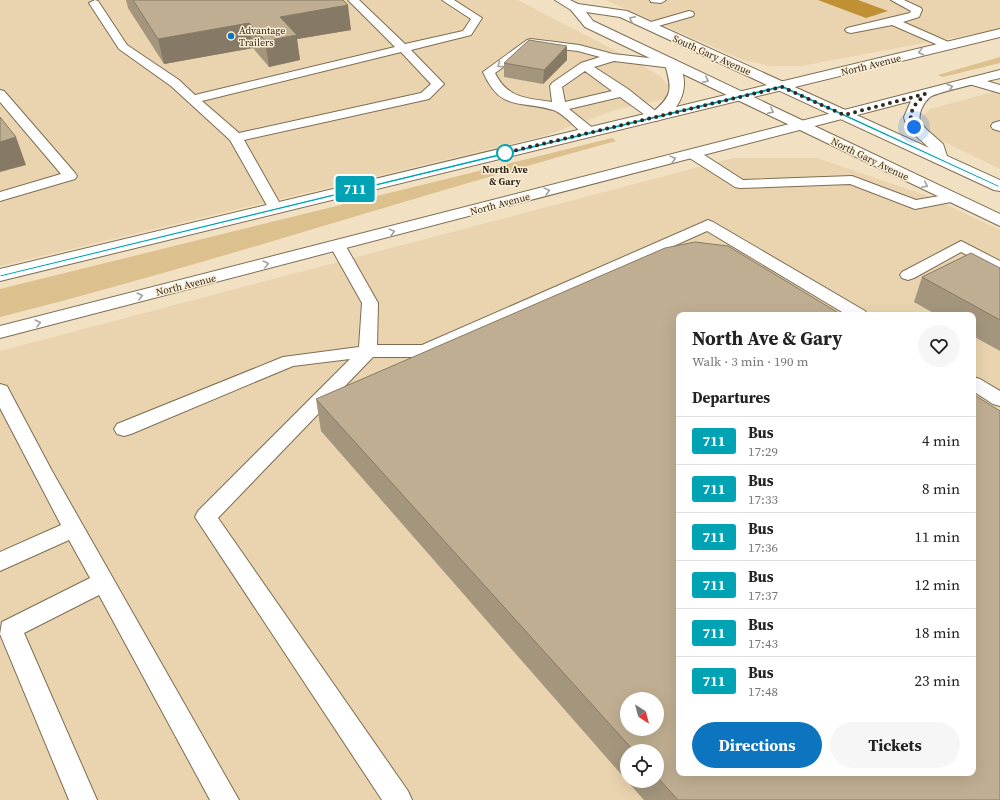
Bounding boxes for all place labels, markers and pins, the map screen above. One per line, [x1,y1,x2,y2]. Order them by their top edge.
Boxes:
place label: Advantage Trailers [239,24,285,49]
marker: Advantage Trailers [226,31,236,41]
marker: North Ave & Gary [496,144,514,162]
place label: North Ave & Gary [482,163,528,188]

